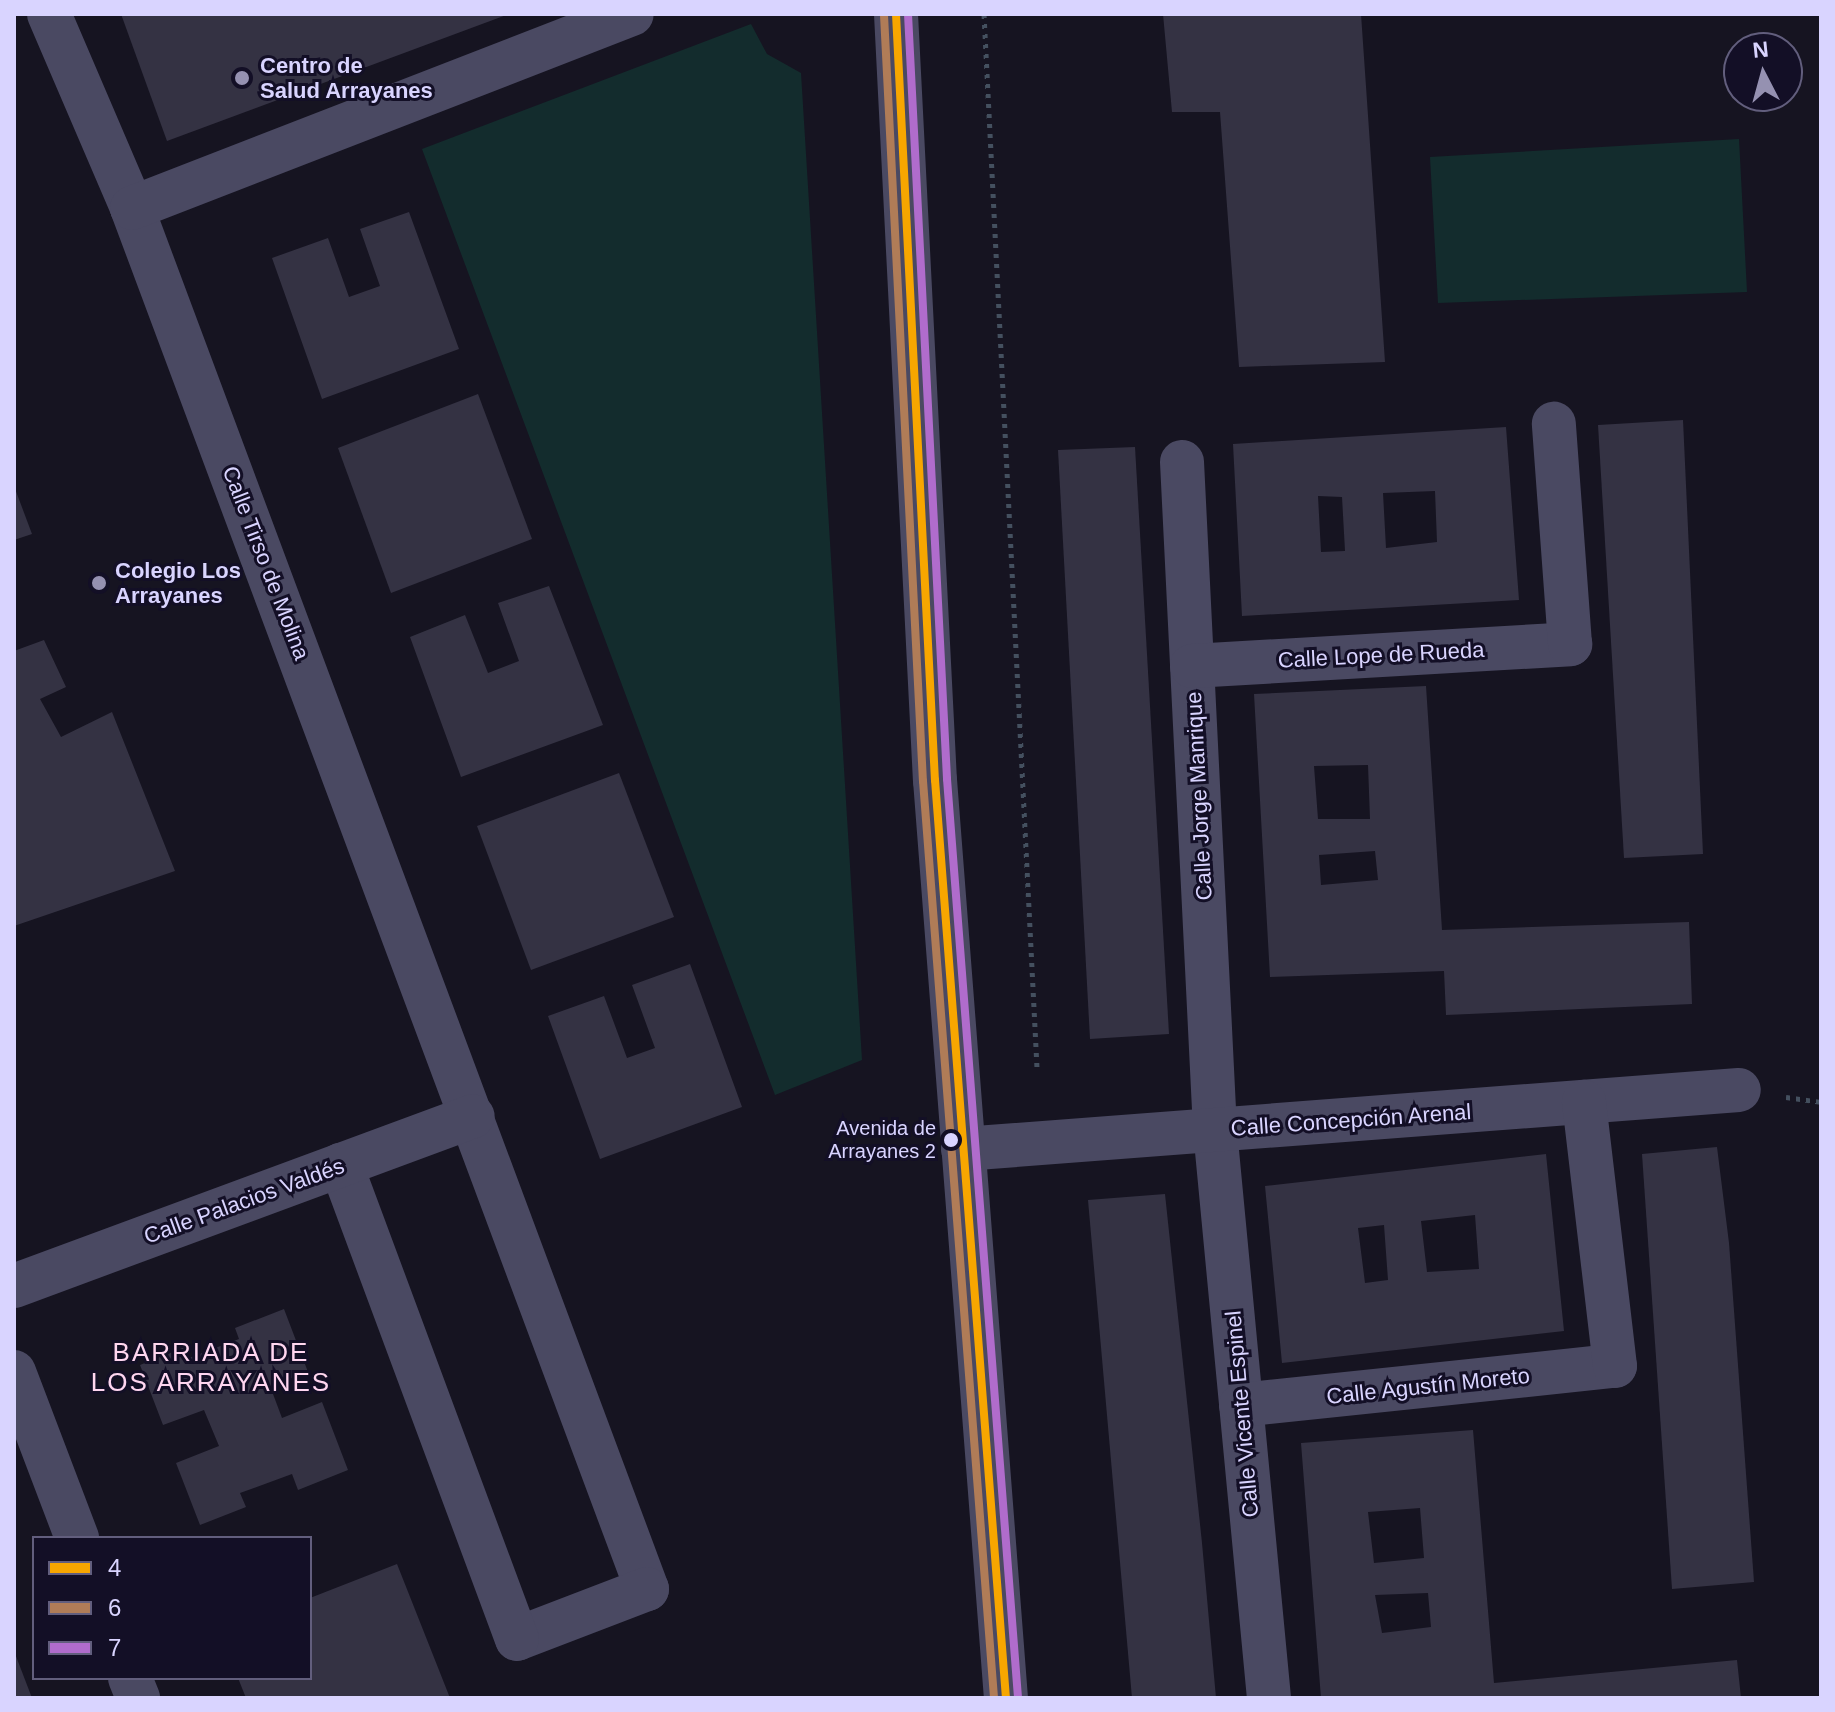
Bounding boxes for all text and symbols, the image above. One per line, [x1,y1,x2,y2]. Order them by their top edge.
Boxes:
north arrow [1723,32,1803,112]
text: N [1751,36,1770,63]
place label: Centro de Salud Arrayanes [260,52,434,104]
marker: Centro de Salud Arrayanes [231,67,253,89]
street label: Calle Tirso de Molina [217,462,315,664]
place label: Colegio Los Arrayanes [115,557,241,608]
marker: Colegio Los Arrayanes [90,574,108,592]
street label: Calle Lope de Rueda [1277,636,1485,674]
street label: Calle Jorge Manrique [1180,691,1218,901]
street label: Calle Concepción Arenal [1229,1098,1473,1142]
place label: Avenida de Arrayanes 2 [828,1116,936,1163]
marker: Avenida de Arrayanes 2 [943,1132,959,1148]
street label: Calle Palacios Valdés [140,1152,348,1250]
street label: Calle Vicente Espinel [1220,1309,1264,1519]
district label: BARRIADA DE LOS ARRAYANES [90,1337,332,1398]
street label: Calle Agustín Moreto [1324,1362,1532,1410]
legend [32,1536,312,1680]
text: 4 [108,1554,121,1581]
text: 6 [108,1594,121,1621]
text: 7 [108,1634,121,1661]

